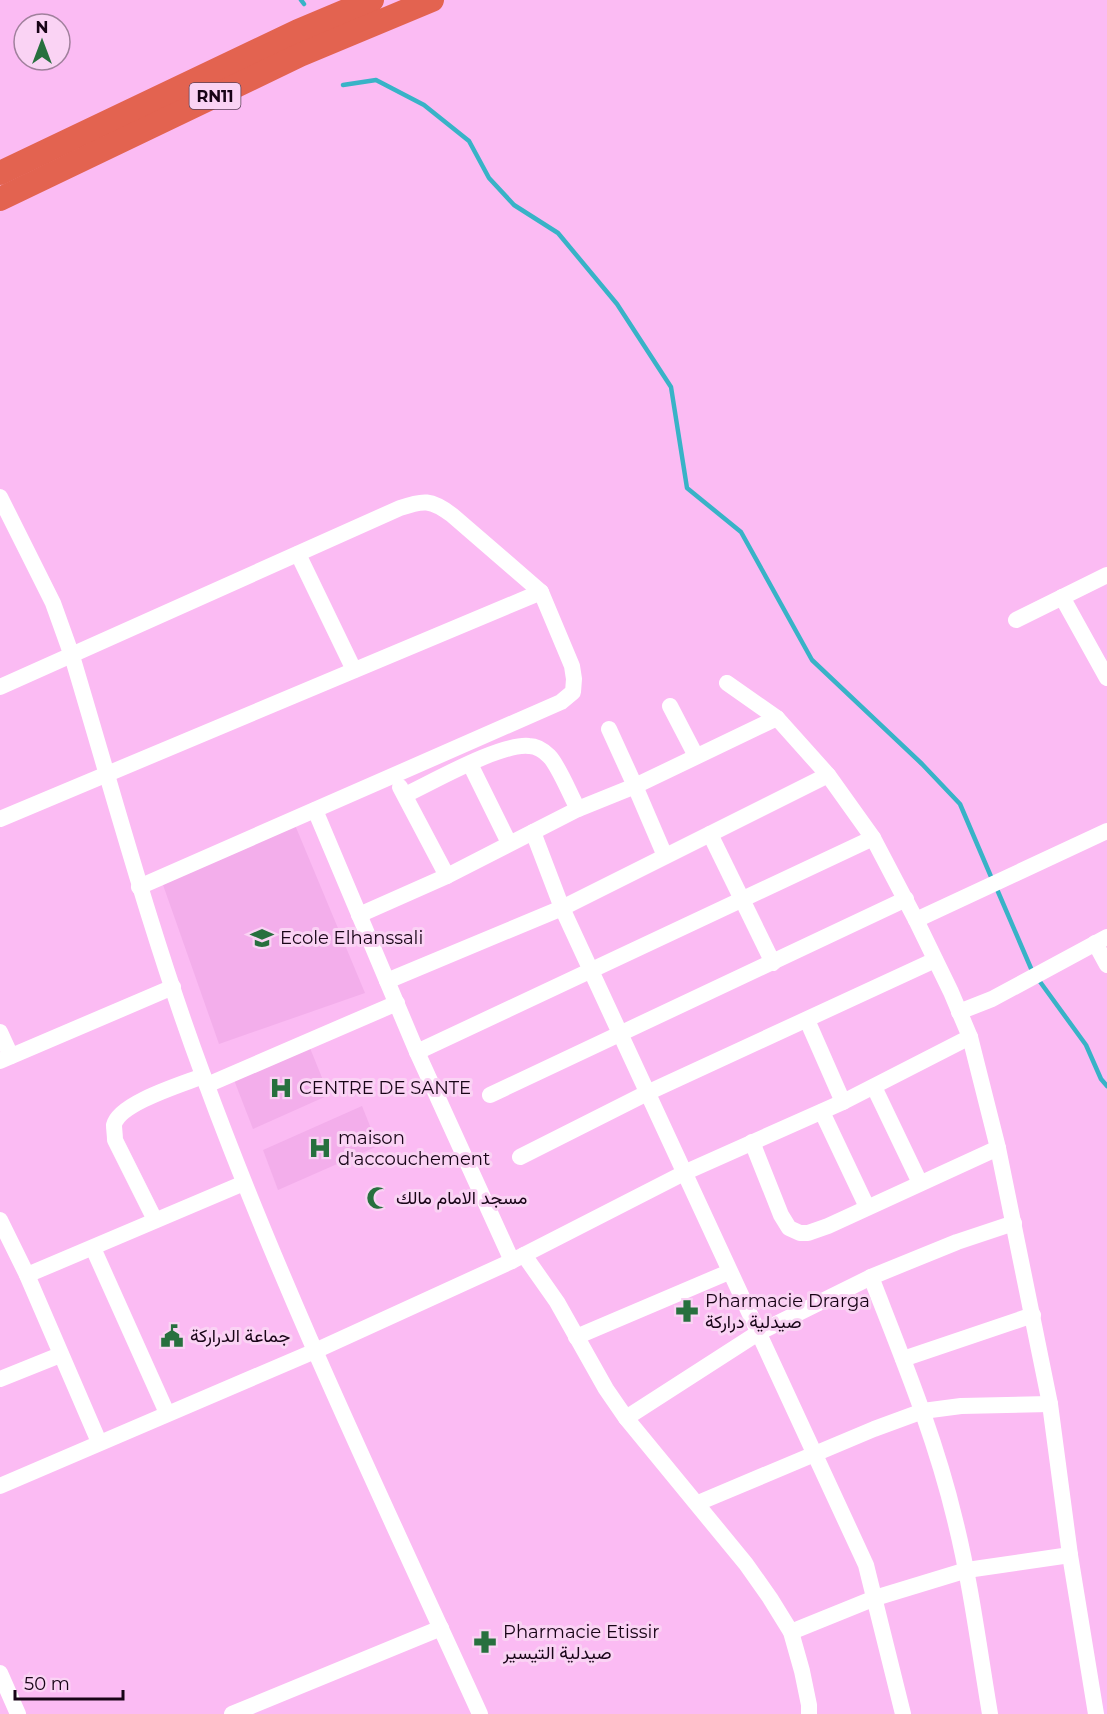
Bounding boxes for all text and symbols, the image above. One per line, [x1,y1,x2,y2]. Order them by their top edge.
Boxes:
north arrow [12,12,72,72]
text: N [36,18,48,37]
road number: RN11 [190,83,240,109]
school or university icon: Ecole Elhanssali [249,925,275,951]
place label: Ecole Elhanssali [280,927,423,949]
hospital icon: CENTRE DE SANTE [268,1075,294,1101]
place label: CENTRE DE SANTE [299,1077,471,1099]
place label: maison d'accouchement [338,1127,490,1170]
hospital icon: maison d'accouchement [307,1135,333,1161]
mosque icon: مسجد الامام مالك [365,1185,391,1211]
place label: مسجد الامام مالك [396,1187,527,1210]
place label: Pharmacie Drarga صيدلية دراركة [705,1290,870,1333]
pharmacy icon: Pharmacie Drarga صيدلية دراركة [674,1298,700,1324]
public building icon: جماعة الدراركة [159,1323,185,1349]
place label: جماعة الدراركة [190,1325,290,1347]
place label: Pharmacie Etissir صيدلية التيسير [502,1621,660,1664]
pharmacy icon: Pharmacie Etissir صيدلية التيسير [472,1629,498,1655]
scale bar [15,1663,123,1701]
text: 50 m [24,1673,70,1695]

